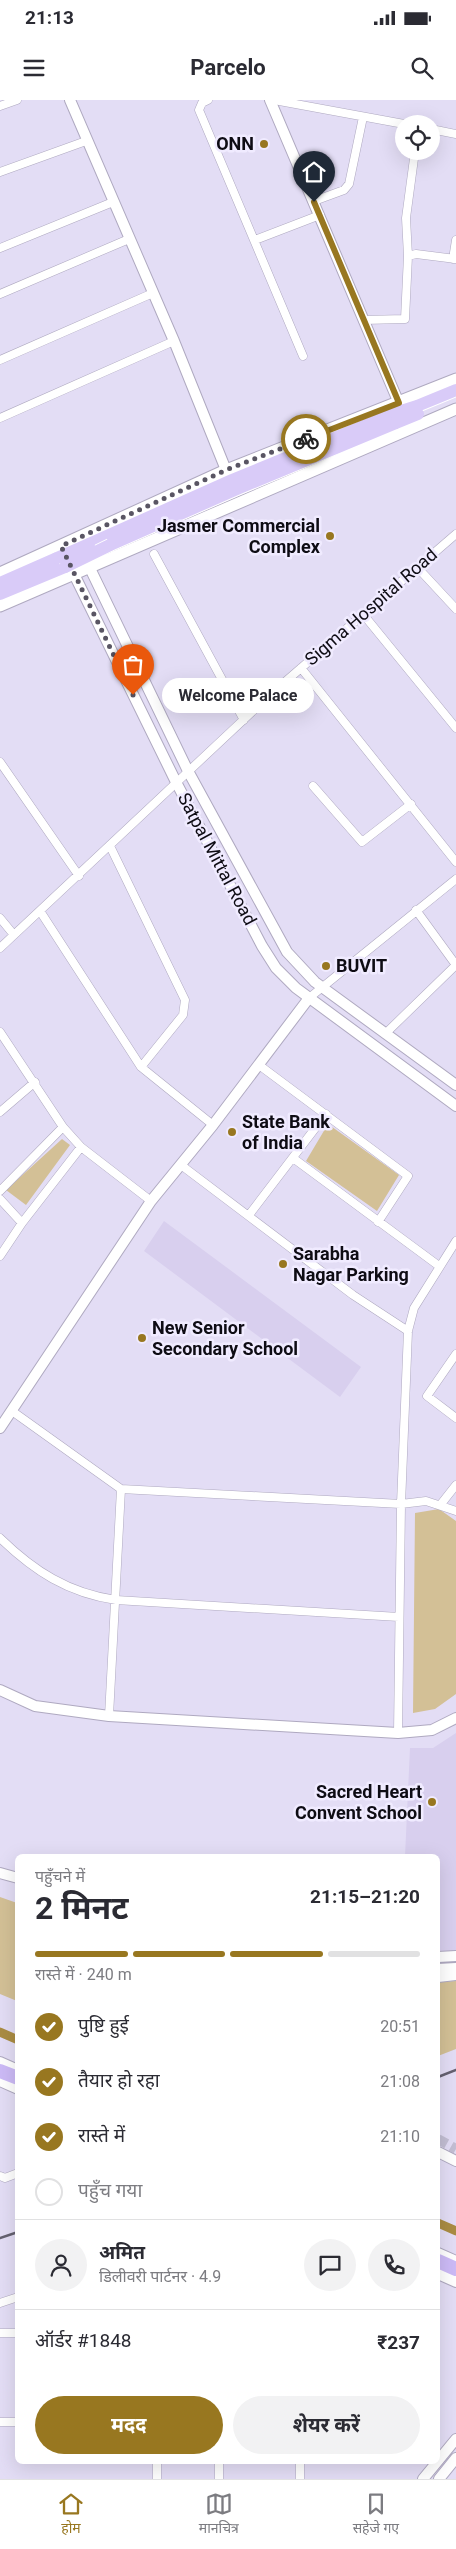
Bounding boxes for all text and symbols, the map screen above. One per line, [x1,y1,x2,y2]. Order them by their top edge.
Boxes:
text: 21:13 [25,6,74,29]
icon: menu [20,54,48,82]
icon: search [408,54,436,82]
text: Parcelo [190,55,266,80]
map controls [395,115,440,160]
button: locate [395,115,440,160]
place label: ONN [216,133,254,154]
marker: ONN [258,138,270,150]
pin [293,151,335,202]
icon: home [300,158,328,186]
courier [281,414,331,464]
icon: bike [292,425,320,453]
place label: Jasmer Commercial Complex [157,515,321,557]
marker: Jasmer Commercial Complex [324,530,336,542]
street label: Sigma Hospital Road [300,544,441,670]
pin [112,644,154,695]
icon: bag [119,651,147,679]
callout: Welcome Palace [163,678,316,712]
text: Welcome Palace [178,686,298,705]
street label: Satpal Mittal Road [174,789,261,929]
place label: BUVIT [336,955,387,976]
marker: BUVIT [320,960,332,972]
place label: State Bank of India [242,1111,330,1153]
marker: State Bank of India [226,1126,238,1138]
place label: Sarabha Nagar Parking [293,1243,409,1285]
marker: Sarabha Nagar Parking [277,1258,289,1270]
place label: New Senior Secondary School [152,1317,298,1359]
marker: New Senior Secondary School [136,1332,148,1344]
place label: Sacred Heart Convent School [295,1781,422,1823]
marker: Sacred Heart Convent School [426,1796,438,1808]
text: पहुँचने में [35,1867,85,1886]
text: 21:15–21:20 [310,1885,420,1908]
text: 2 मिनट [35,1889,128,1927]
text: रास्ते में · 240 m [35,1965,132,1984]
icon: check [35,2013,63,2041]
text: पुष्टि हुई [78,2014,129,2037]
text: 20:51 [380,2017,420,2036]
icon: check [35,2068,63,2096]
text: तैयार हो रहा [78,2069,160,2092]
text: 21:08 [380,2072,420,2091]
icon: check [35,2123,63,2151]
text: रास्ते में [78,2124,125,2147]
text: 21:10 [380,2127,420,2146]
text: पहुँच गया [78,2179,142,2202]
button: person [35,2239,87,2291]
button: chat [304,2239,356,2291]
button: phone [368,2239,420,2291]
text: अमित [99,2241,145,2264]
text: डिलीवरी पार्टनर · 4.9 [99,2267,221,2286]
text: ऑर्डर #1848 [35,2329,132,2352]
text: ₹237 [377,2331,420,2354]
button: मदद [35,2396,223,2454]
button: शेयर करें [233,2396,420,2454]
tab: होम [57,2490,85,2539]
tab: मानचित्र [199,2490,239,2539]
tab: सहेजे गए [353,2490,399,2539]

